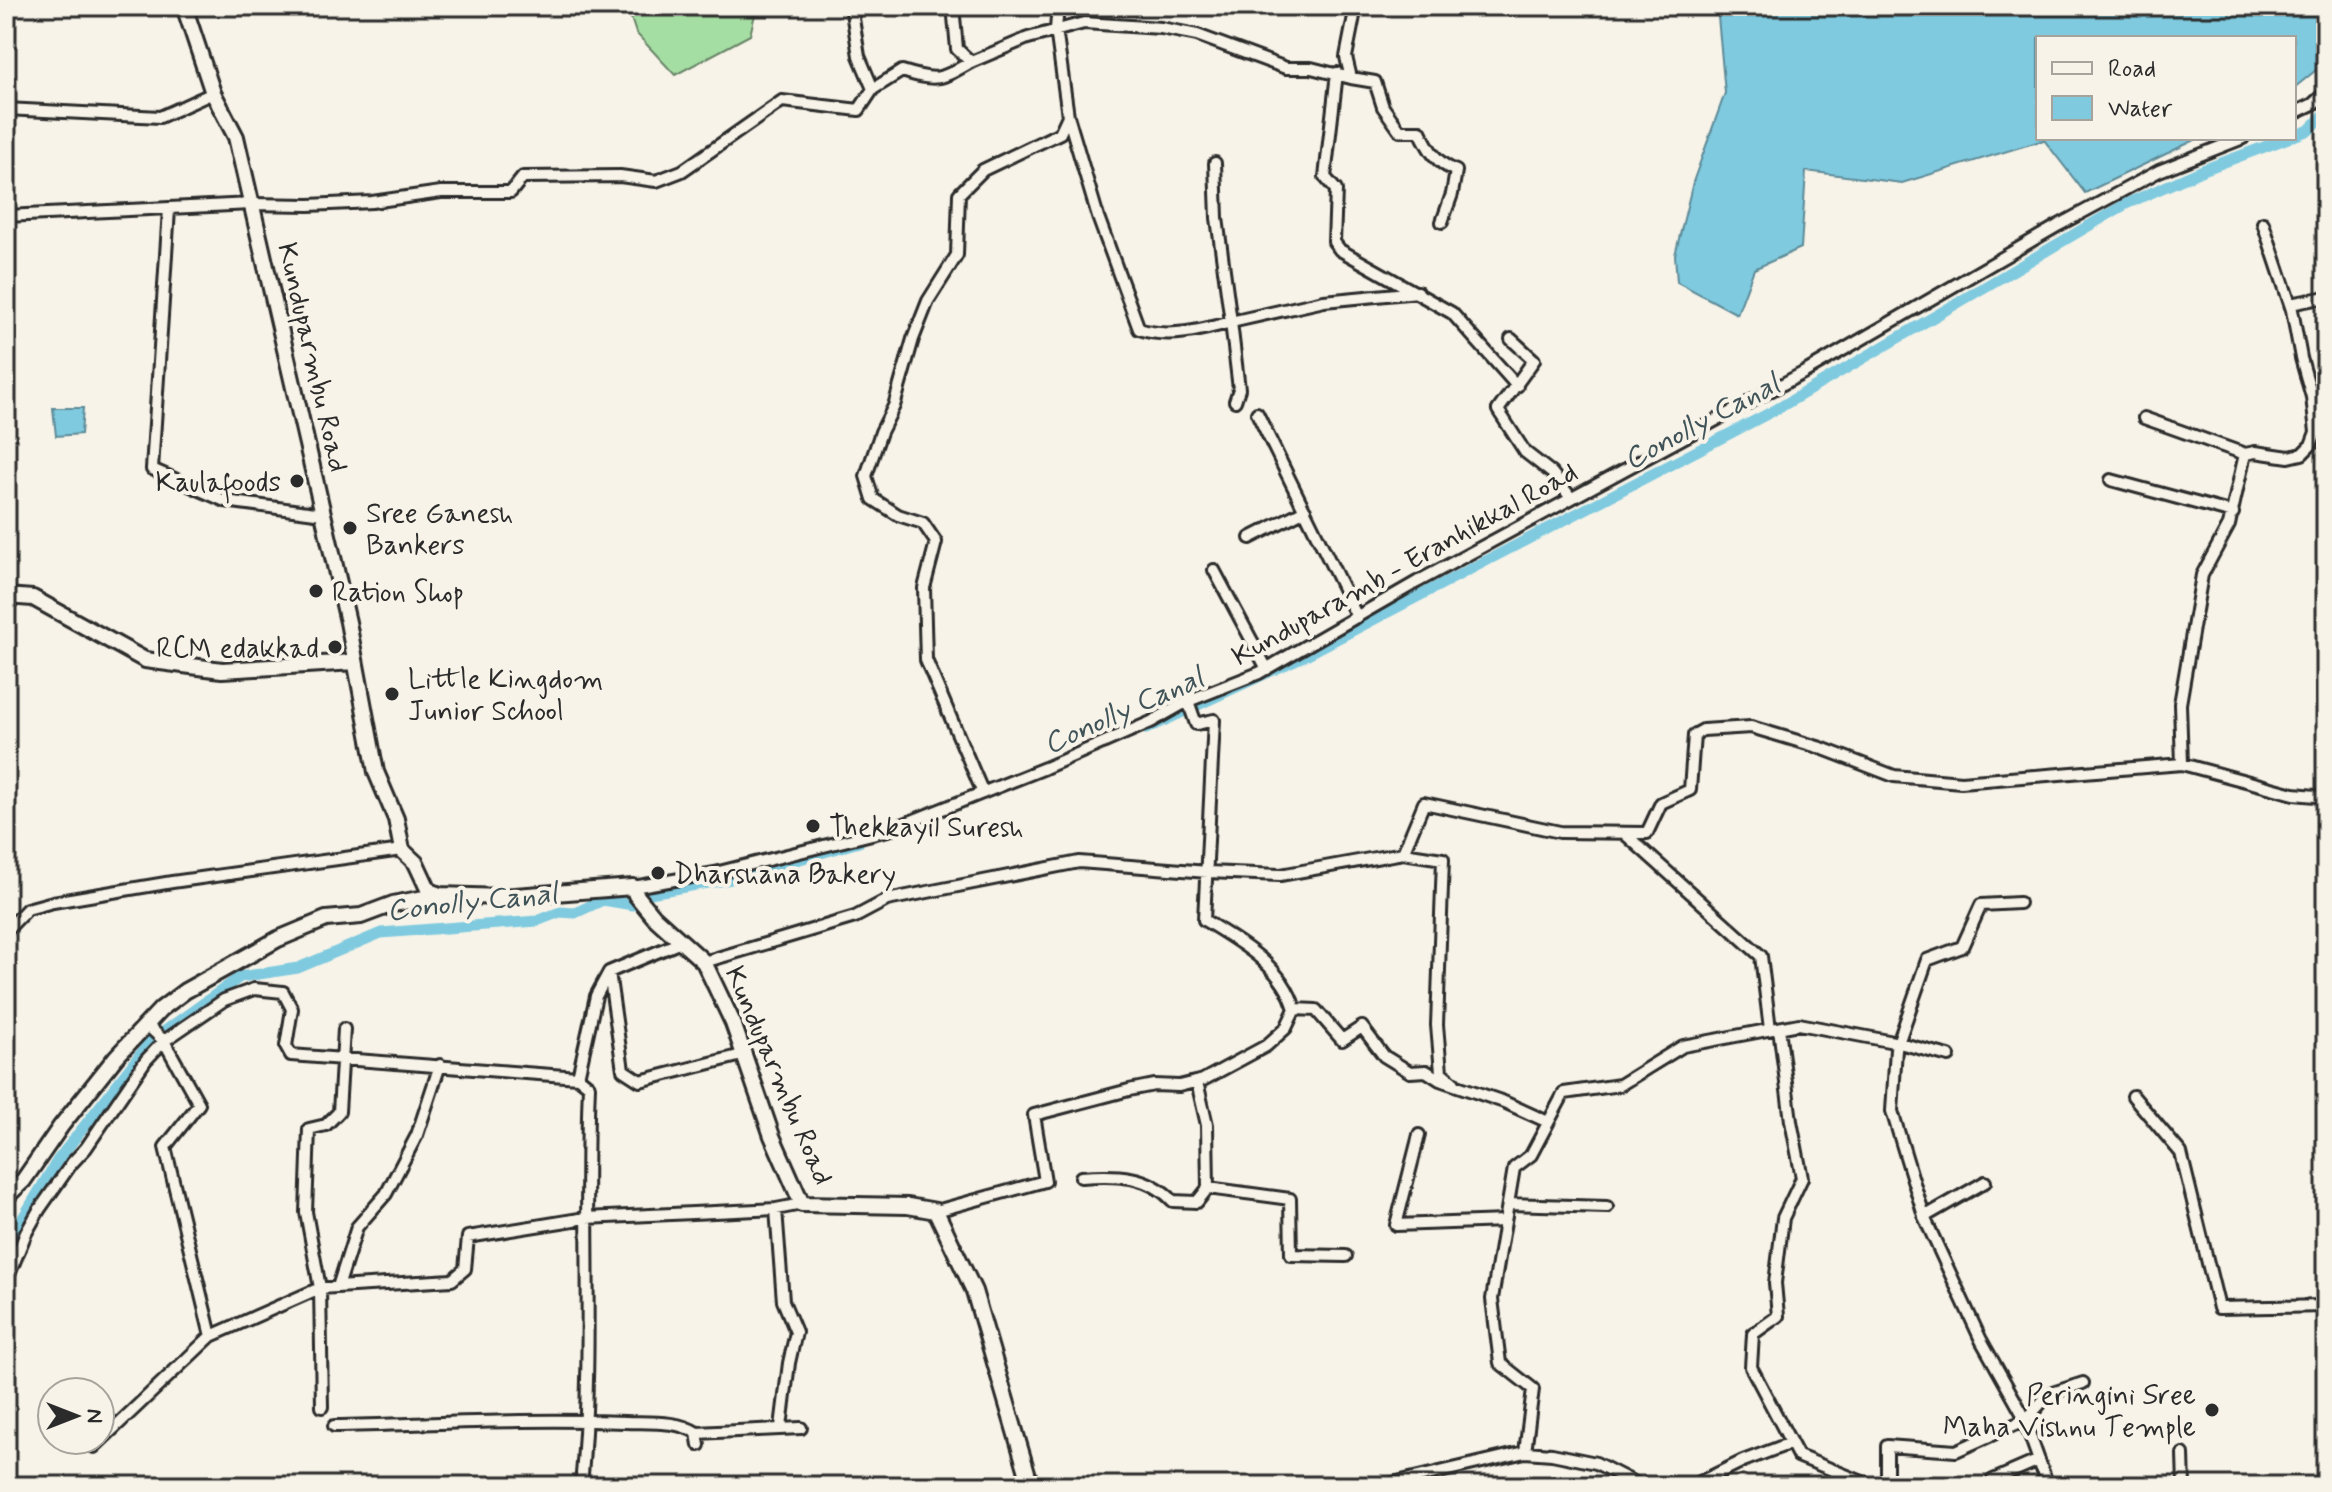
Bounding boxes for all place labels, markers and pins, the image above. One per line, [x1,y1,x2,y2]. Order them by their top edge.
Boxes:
place label: Kaulafoods [155,465,281,504]
marker: Kaulafoods [288,472,306,490]
place label: Sree Ganesh Bankers [366,496,513,565]
marker: Sree Ganesh Bankers [341,519,359,537]
place label: Ration Shop [332,575,464,612]
marker: Ration Shop [307,582,325,600]
place label: RCM edakkad [156,631,319,668]
marker: RCM edakkad [326,638,344,656]
place label: Little Kingdom Junior School [408,662,603,731]
marker: Little Kingdom Junior School [383,685,401,703]
place label: Thekkayil Suresh [829,810,1024,847]
marker: Thekkayil Suresh [804,817,822,835]
place label: Dharshana Bakery [674,857,896,894]
marker: Dharshana Bakery [649,864,667,882]
place label: Peringini Sree Maha Vishnu Temple [1943,1378,2196,1447]
marker: Peringini Sree Maha Vishnu Temple [2203,1401,2221,1419]

